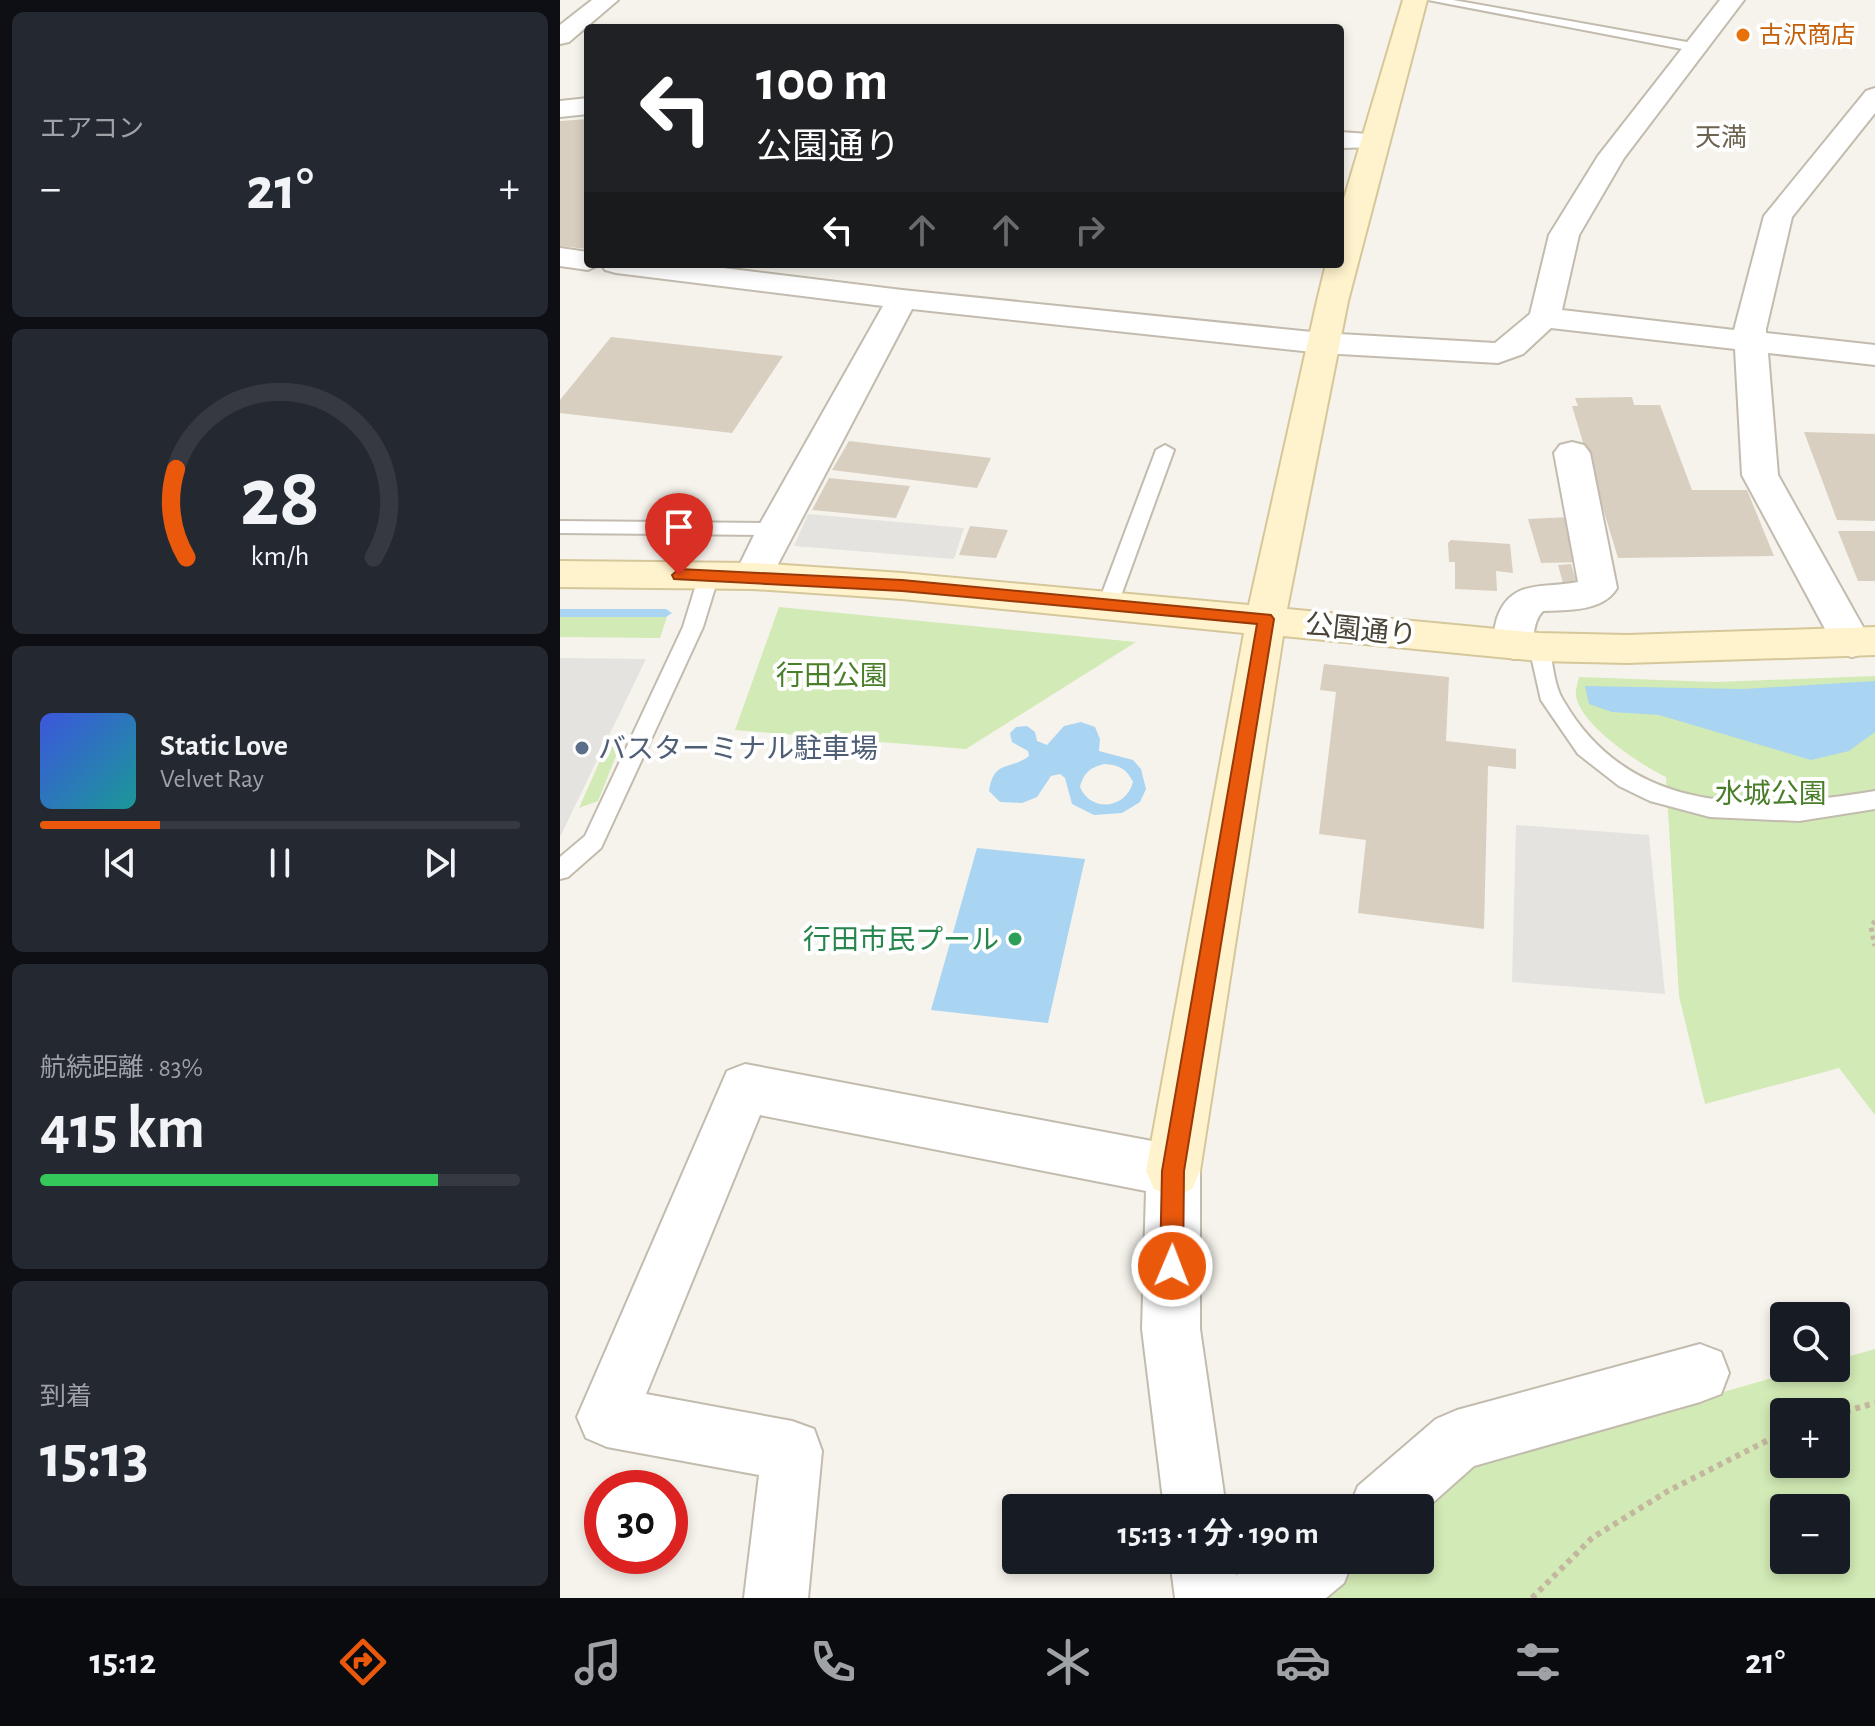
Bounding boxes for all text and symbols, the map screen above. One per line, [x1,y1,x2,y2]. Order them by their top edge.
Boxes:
place label: 古沢商店 [1759,22,1855,48]
marker: 古沢商店 [1734,26,1752,44]
text: 100 m [756,54,888,110]
icon: left [624,56,728,160]
text: エアコン [40,116,144,142]
district label: 天満 [1695,124,1747,151]
text: 公園通り [756,129,900,165]
text: 21° [246,160,314,220]
text: − [40,167,61,211]
text: + [499,167,520,211]
icon: left [816,208,860,252]
icon: ahead [900,208,944,252]
icon: ahead [984,208,1028,252]
icon: right [1068,208,1112,252]
text: 28 [240,456,320,540]
pin [645,493,713,575]
icon: arrive [657,505,701,549]
text: km/h [251,542,309,571]
street label: 公園通り [1304,609,1418,651]
park label: 行田公園 [776,661,888,691]
text: Static Love [160,731,288,761]
place label: バスターミナル駐車場 [598,734,878,764]
marker: バスターミナル駐車場 [573,739,591,757]
text: Velvet Ray [160,766,264,792]
park label: 水城公園 [1715,779,1827,809]
icon: previous [98,841,142,885]
icon: pause [258,841,302,885]
icon: next [418,841,462,885]
place label: 行田市民プール [803,925,999,955]
marker: 行田市民プール [1006,930,1024,948]
text: 航続距離 · 83% [40,1055,203,1081]
text: 415 km [40,1099,205,1159]
position arrow [1130,1224,1214,1308]
map controls [1770,1302,1850,1574]
button: search [1770,1302,1850,1382]
text: 到着 [40,1384,92,1410]
button: + [1770,1398,1850,1478]
text: 15:13 [40,1428,149,1488]
speed limit sign: 30 [584,1470,688,1574]
button: − [1770,1494,1850,1574]
text: 15:13 · 1 分 · 190 m [1117,1519,1319,1549]
icon: directions [335,1634,391,1690]
icon: music [570,1634,626,1690]
icon: phone [805,1634,861,1690]
icon: climate [1040,1634,1096,1690]
icon: car [1275,1634,1331,1690]
icon: filters [1510,1634,1566,1690]
text: 15:12 [89,1644,156,1680]
text: 21° [1745,1644,1785,1680]

